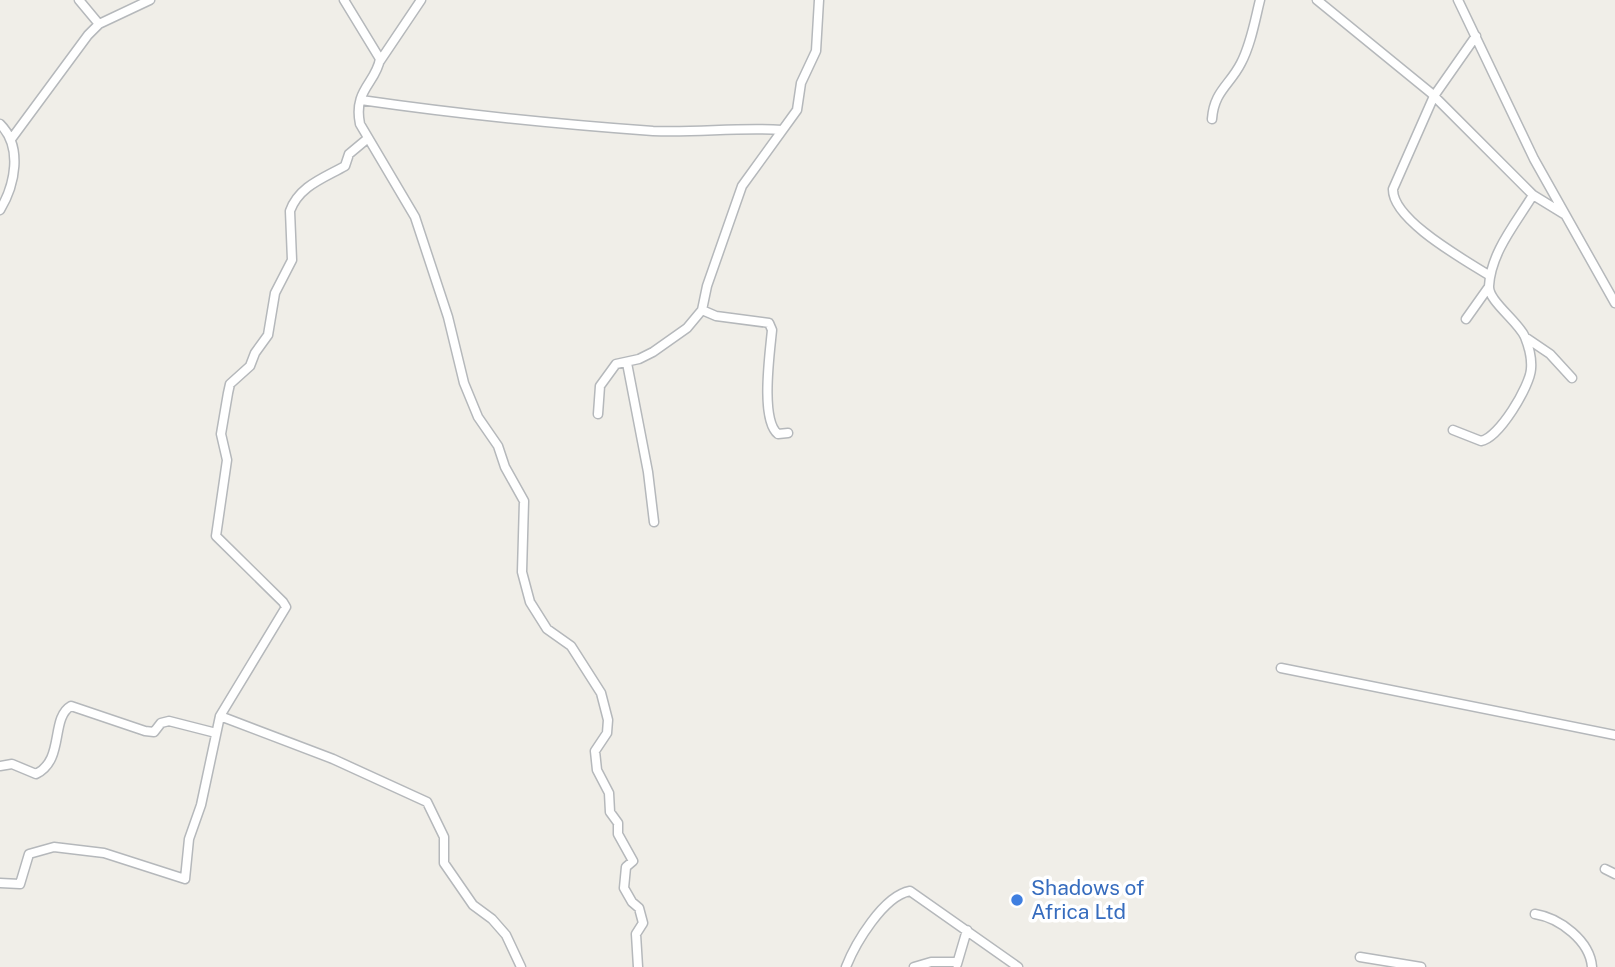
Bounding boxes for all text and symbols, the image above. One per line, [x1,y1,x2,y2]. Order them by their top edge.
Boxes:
place label: Shadows of Africa Ltd [1031,875,1144,924]
marker: Shadows of Africa Ltd [1009,892,1025,908]

